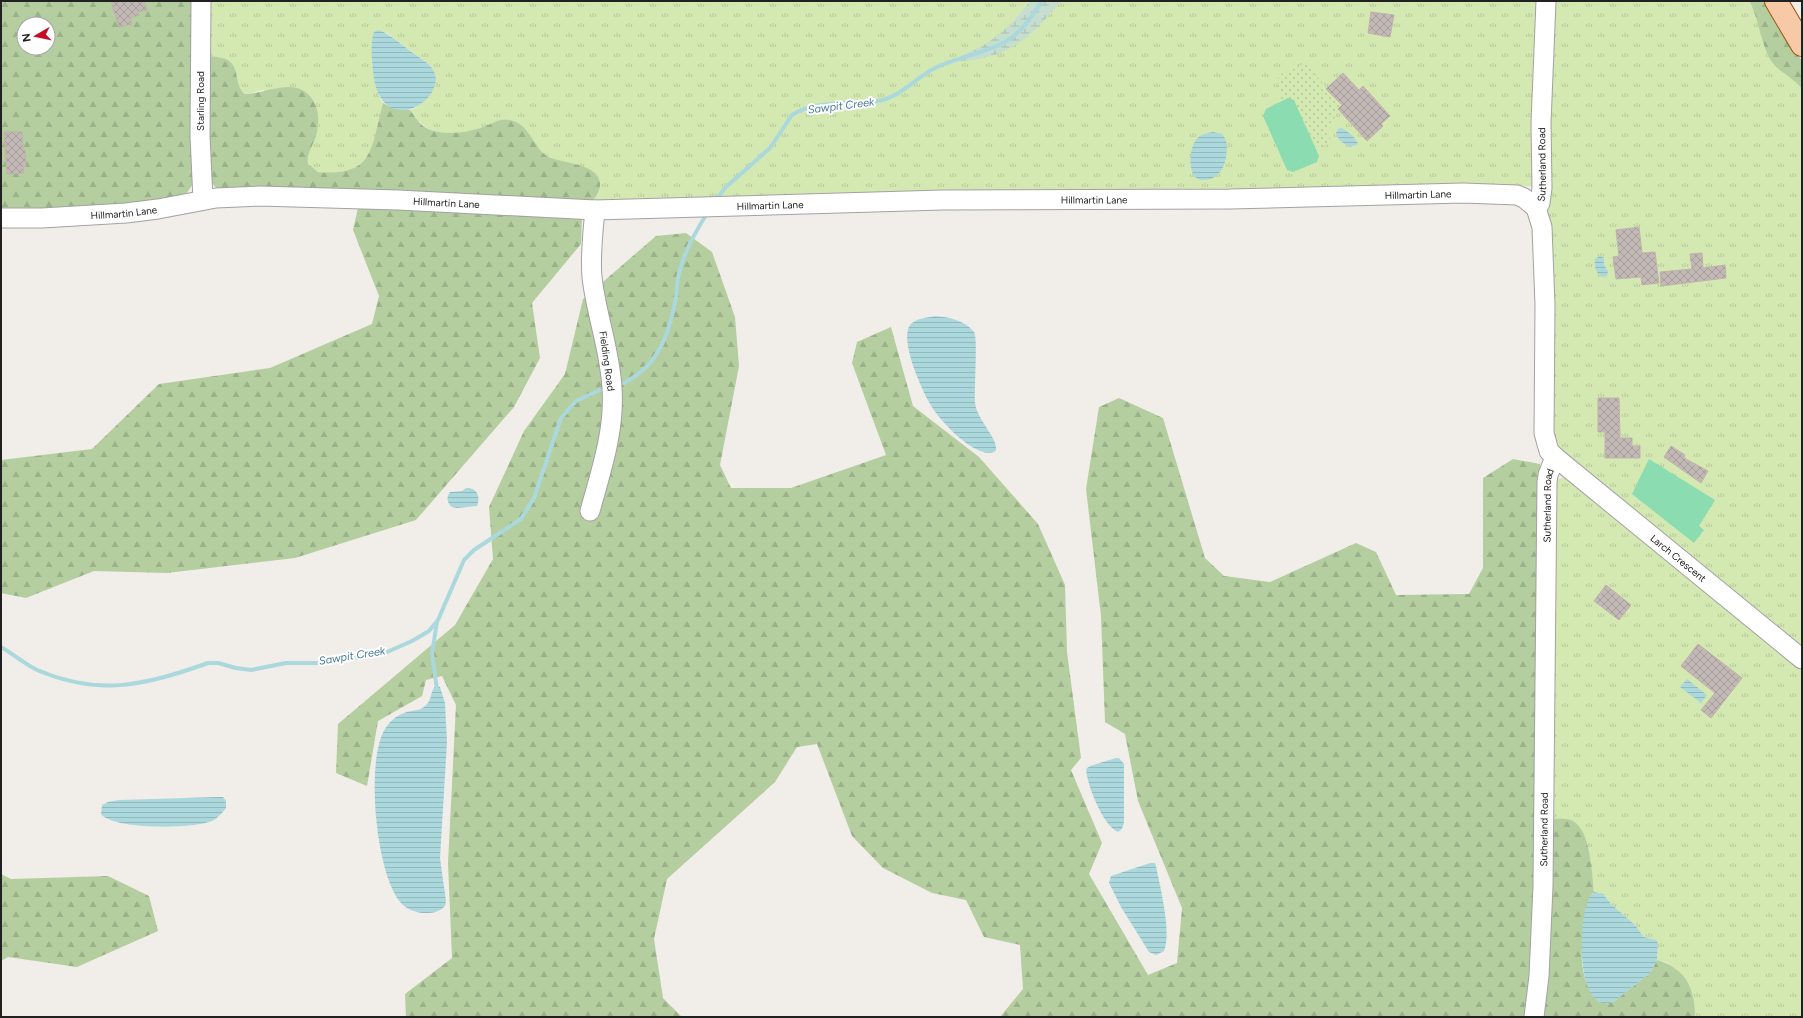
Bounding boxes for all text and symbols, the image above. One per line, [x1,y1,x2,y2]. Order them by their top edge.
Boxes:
north arrow [16,16,56,56]
text: N [20,32,34,43]
street label: Starling Road [194,71,207,131]
water label: Sawpit Creek [807,95,876,117]
street label: Sutherland Road [1534,127,1549,202]
street label: Hillmartin Lane [1384,187,1452,202]
street label: Hillmartin Lane [1061,193,1128,206]
street label: Hillmartin Lane [413,194,481,211]
street label: Hillmartin Lane [737,197,804,212]
street label: Hillmartin Lane [90,203,158,222]
street label: Fielding Road [596,330,618,392]
street label: Sutherland Road [1540,466,1557,543]
street label: Larch Crescent [1648,531,1709,585]
water label: Sawpit Creek [318,644,387,668]
street label: Sutherland Road [1537,792,1550,867]

